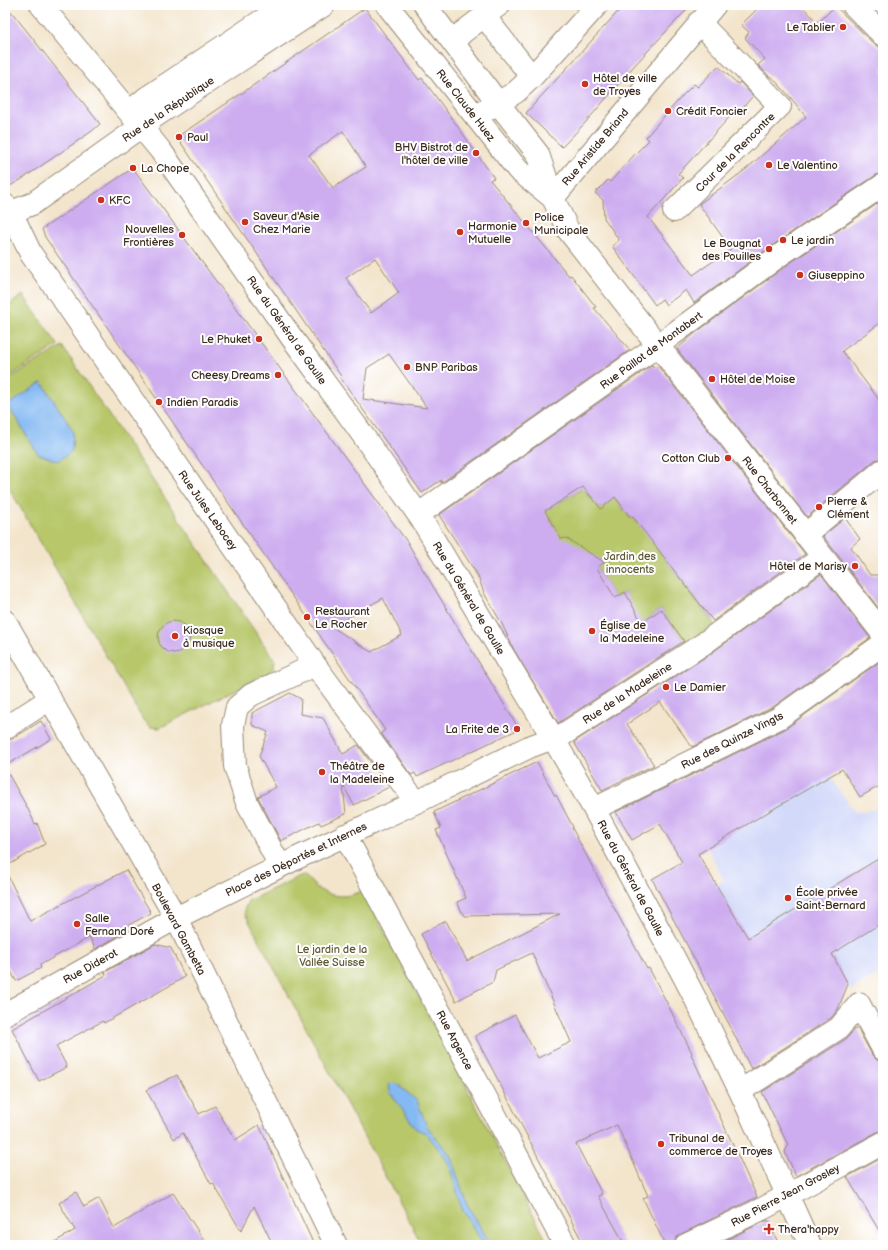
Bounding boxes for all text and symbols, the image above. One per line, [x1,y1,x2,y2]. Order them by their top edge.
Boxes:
place label: Le Tablier [786,21,836,34]
marker: Le Tablier [838,22,848,32]
street label: Rue Claude Huez [433,67,498,144]
place label: Hôtel de ville de Troyes [593,72,658,98]
street label: Rue de la République [120,74,217,145]
marker: Hôtel de ville de Troyes [580,79,590,89]
place label: Crédit Foncier [676,105,748,118]
street label: Rue Aristide Briand [559,106,631,189]
marker: Crédit Foncier [663,106,673,116]
street label: Cour de la Rencontre [693,110,778,195]
place label: Paul [187,131,208,144]
marker: Paul [174,132,184,142]
place label: BHV Bistrot de l'hôtel de ville [395,141,468,167]
marker: BHV Bistrot de l'hôtel de ville [471,148,481,158]
place label: Le Valentino [777,159,838,172]
marker: Le Valentino [764,160,774,170]
place label: La Chope [141,162,190,175]
marker: La Chope [128,163,138,173]
place label: KFC [109,194,131,207]
marker: KFC [96,195,106,205]
place label: Saveur d'Asie Chez Marie [253,210,320,236]
place label: Police Municipale [534,211,589,237]
marker: Saveur d'Asie Chez Marie [240,217,250,227]
marker: Police Municipale [521,218,531,228]
place label: Harmonie Mutuelle [468,220,517,246]
place label: Nouvelles Frontières [123,223,175,249]
marker: Harmonie Mutuelle [455,227,465,237]
marker: Nouvelles Frontières [177,230,187,240]
place label: Le jardin [791,234,834,247]
marker: Le jardin [778,235,788,245]
place label: Le Bougnat des Pouilles [702,237,762,263]
marker: Le Bougnat des Pouilles [764,244,774,254]
place label: Giuseppino [808,269,865,282]
marker: Giuseppino [795,270,805,280]
street label: Rue du Général de Gaulle [244,273,329,388]
street label: Rue Paillot de Montabert [598,309,705,392]
place label: Le Phuket [201,333,252,346]
marker: Le Phuket [254,334,264,344]
place label: BNP Paribas [415,361,478,374]
marker: BNP Paribas [402,362,412,372]
place label: Cheesy Dreams [191,369,271,382]
marker: Cheesy Dreams [273,370,283,380]
place label: Hôtel de Moise [720,373,796,386]
marker: Hôtel de Moise [707,374,717,384]
place label: Indien Paradis [167,396,239,409]
marker: Indien Paradis [154,397,164,407]
place label: Cotton Club [662,452,720,465]
marker: Cotton Club [723,453,733,463]
street label: Rue Charbonnet [739,454,800,527]
street label: Rue Jules Lebocey [175,468,240,553]
place label: Pierre & Clément [827,495,870,521]
marker: Pierre & Clément [814,502,824,512]
street label: Rue du Général de Gaulle [430,539,508,658]
park label: Jardin des innocents [604,550,656,576]
place label: Hôtel de Marisy [769,560,847,573]
marker: Hôtel de Marisy [850,561,860,571]
place label: Restaurant Le Rocher [315,605,370,631]
marker: Restaurant Le Rocher [302,612,312,622]
place label: Église de la Madeleine [600,618,665,645]
place label: Kiosque à musique [183,624,235,650]
marker: Église de la Madeleine [587,626,597,636]
marker: Kiosque à musique [170,631,180,641]
street label: Rue de la Madeleine [580,660,675,727]
place label: Le Damier [674,681,727,694]
marker: Le Damier [661,682,671,692]
street label: Rue des Quinze Vingts [679,709,786,772]
place label: La Frite de 3 [446,723,509,736]
marker: La Frite de 3 [512,724,522,734]
place label: Théâtre de la Madeleine [330,760,395,786]
marker: Théâtre de la Madeleine [317,767,327,777]
street label: Rue du Général de Gaulle [594,818,667,939]
street label: Place des Déportés et Internes [223,819,369,899]
street label: Boulevard Gambetta [149,881,208,977]
place label: École privée Saint-Bernard [796,885,866,912]
marker: École privée Saint-Bernard [783,893,793,903]
place label: Salle Fernand Doré [85,912,154,938]
marker: Salle Fernand Doré [72,919,82,929]
park label: Le jardin de la Vallée Suisse [297,943,367,969]
street label: Rue Diderot [61,946,120,987]
street label: Rue Argence [433,1008,476,1073]
place label: Tribunal de commerce de Troyes [669,1132,773,1158]
marker: Tribunal de commerce de Troyes [656,1139,666,1149]
street label: Rue Pierre Jean Grosley [729,1161,842,1230]
marker: Thera'happy [763,1223,775,1235]
place label: Thera'happy [778,1223,839,1236]

